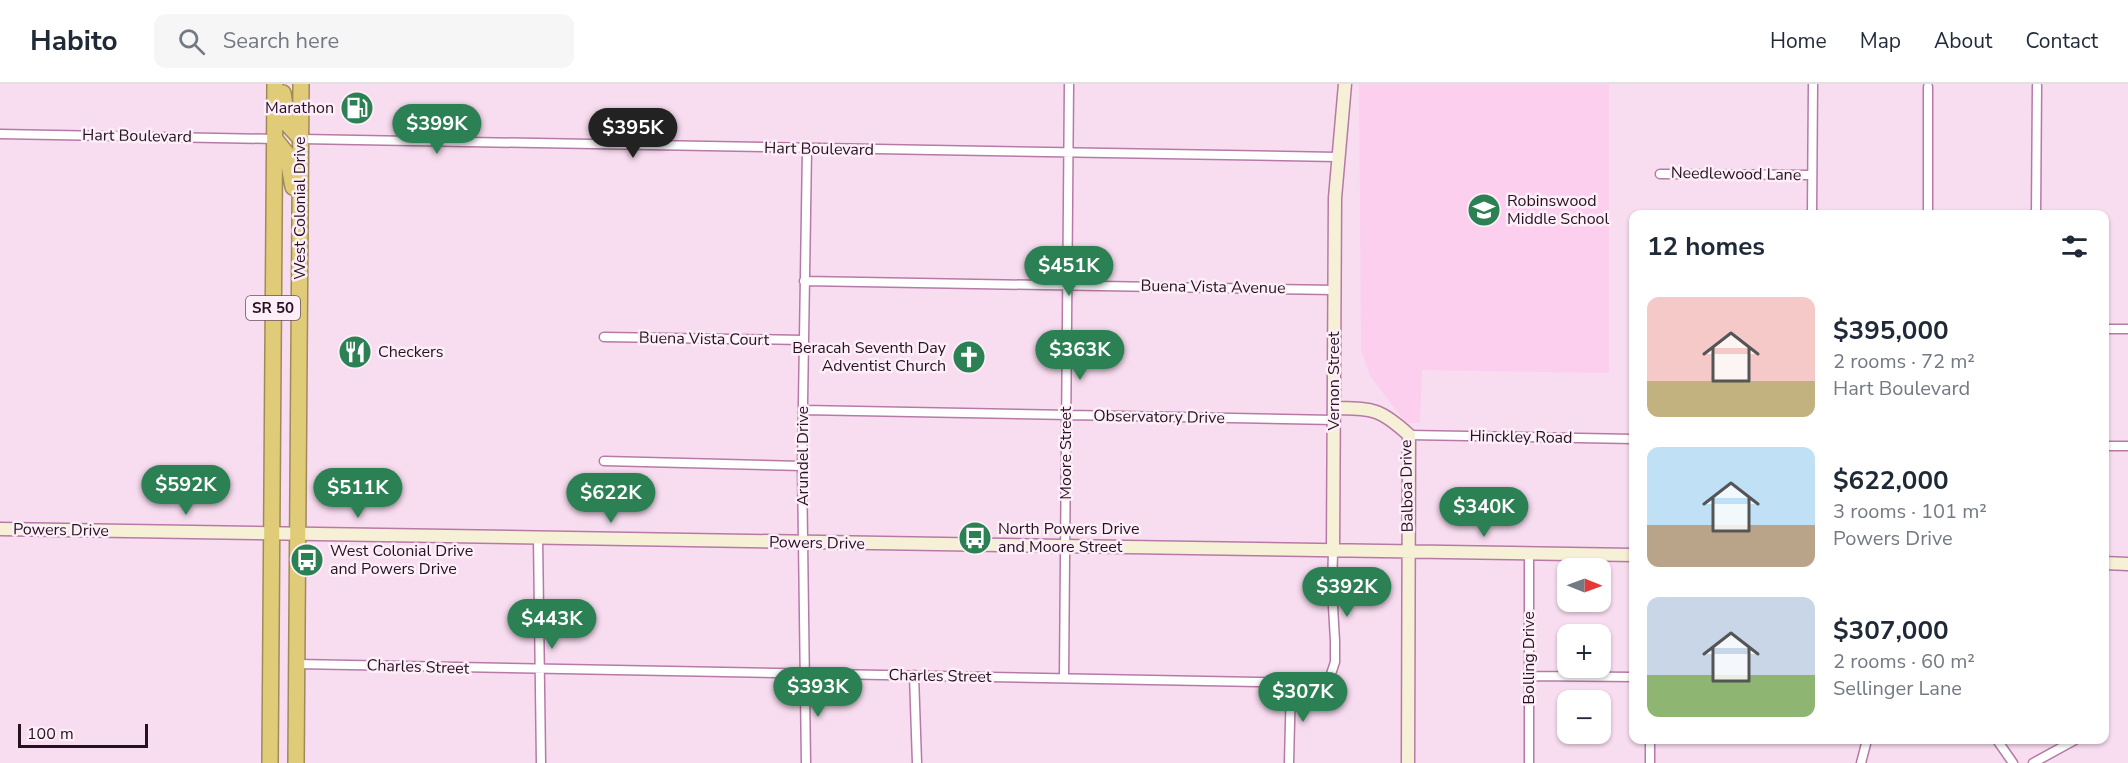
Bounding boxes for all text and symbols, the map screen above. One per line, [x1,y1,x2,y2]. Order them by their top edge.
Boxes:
search box [154,14,574,68]
text: Habito [30,22,118,60]
icon: search [175,25,208,58]
text: Search here [223,26,339,56]
text: Home [1770,27,1827,55]
text: Map [1860,27,1901,55]
text: About [1934,27,1992,55]
text: Contact [2025,27,2098,55]
fuel station icon: Marathon [339,90,375,126]
place label: Marathon [265,97,334,119]
pin: $399K [395,104,479,155]
pin: $395K [591,108,675,159]
text: $399K [406,110,468,137]
text: $395K [602,114,664,141]
street label: Hart Boulevard [82,124,192,148]
street label: West Colonial Drive [289,136,311,280]
street label: Hart Boulevard [764,137,874,161]
street label: Needlewood Lane [1671,162,1801,186]
place label: Robinswood Middle School [1507,190,1609,230]
school or university icon: Robinswood Middle School [1466,192,1502,228]
text: 12 homes [1647,229,1765,264]
icon: filters [2058,230,2091,263]
pin: $451K [1027,246,1111,297]
text: $451K [1038,252,1100,279]
street label: Buena Vista Avenue [1140,275,1286,299]
road number: SR 50 [246,296,300,320]
text: $395,000 [1833,313,1949,348]
icon: home [1695,321,1767,393]
street label: Buena Vista Court [639,327,770,351]
pin: $363K [1038,330,1122,381]
street label: Vernon Street [1323,331,1345,432]
restaurant icon: Checkers [337,334,373,370]
text: $363K [1049,336,1111,363]
place label: Beracah Seventh Day Adventist Church [792,337,947,377]
church icon: Beracah Seventh Day Adventist Church [951,339,987,375]
place label: Checkers [378,341,443,363]
text: 2 rooms · 72 m² [1833,348,1975,375]
text: Hart Boulevard [1833,375,1970,402]
street label: Observatory Drive [1093,405,1225,429]
street label: Arundel Drive [792,406,814,506]
street label: Moore Street [1055,406,1077,500]
street label: Hinckley Road [1469,425,1573,449]
street label: Balboa Drive [1395,439,1419,533]
text: $622,000 [1833,463,1949,498]
pin: $592K [144,465,228,516]
pin: $511K [316,468,400,519]
text: $592K [155,471,217,498]
icon: home [1695,471,1767,543]
pin: $622K [569,473,653,524]
text: $511K [327,474,389,501]
text: $622K [580,479,642,506]
pin: $340K [1442,487,1526,538]
text: $340K [1453,493,1515,520]
text: 3 rooms · 101 m² [1833,498,1987,525]
street label: Powers Drive [13,518,109,542]
place label: North Powers Drive and Moore Street [998,518,1140,558]
bus stop icon: North Powers Drive and Moore Street [957,520,993,556]
text: Powers Drive [1833,525,1953,552]
street label: Powers Drive [769,531,865,555]
place label: West Colonial Drive and Powers Drive [330,540,473,580]
bus stop icon: West Colonial Drive and Powers Drive [289,542,325,578]
north arrow [1557,558,1611,612]
map controls [1557,558,1611,744]
pin: $392K [1305,567,1389,618]
text: $392K [1316,573,1378,600]
pin: $443K [510,599,594,650]
text: $443K [521,605,583,632]
street label: Bolling Drive [1518,611,1540,705]
text: $307,000 [1833,613,1949,648]
icon: home [1695,621,1767,693]
button: + [1557,624,1611,678]
text: 2 rooms · 60 m² [1833,648,1975,675]
street label: Charles Street [366,654,470,680]
street label: Charles Street [888,664,992,688]
pin: $393K [776,667,860,718]
pin: $307K [1261,672,1345,723]
text: $393K [787,673,849,700]
text: Sellinger Lane [1833,675,1962,702]
text: $307K [1272,678,1334,705]
button: − [1557,690,1611,744]
scale bar [18,721,148,748]
text: 100 m [27,723,74,745]

